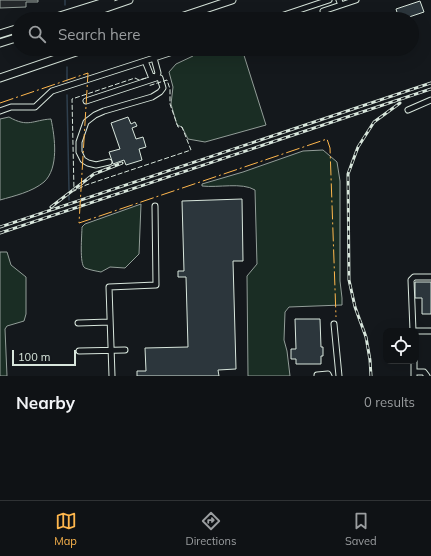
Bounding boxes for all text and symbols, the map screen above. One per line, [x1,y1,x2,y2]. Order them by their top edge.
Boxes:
search box [12,12,419,56]
icon: search [26,23,48,45]
text: Search here [58,25,140,44]
map controls [383,328,419,364]
button: locate [383,328,419,364]
scale bar [12,348,76,367]
text: 100 m [18,350,50,364]
text: Nearby [16,392,75,413]
text: 0 results [364,394,415,410]
tab: Map [54,510,77,548]
tab: Directions [186,510,236,548]
tab: Saved [345,510,377,548]

